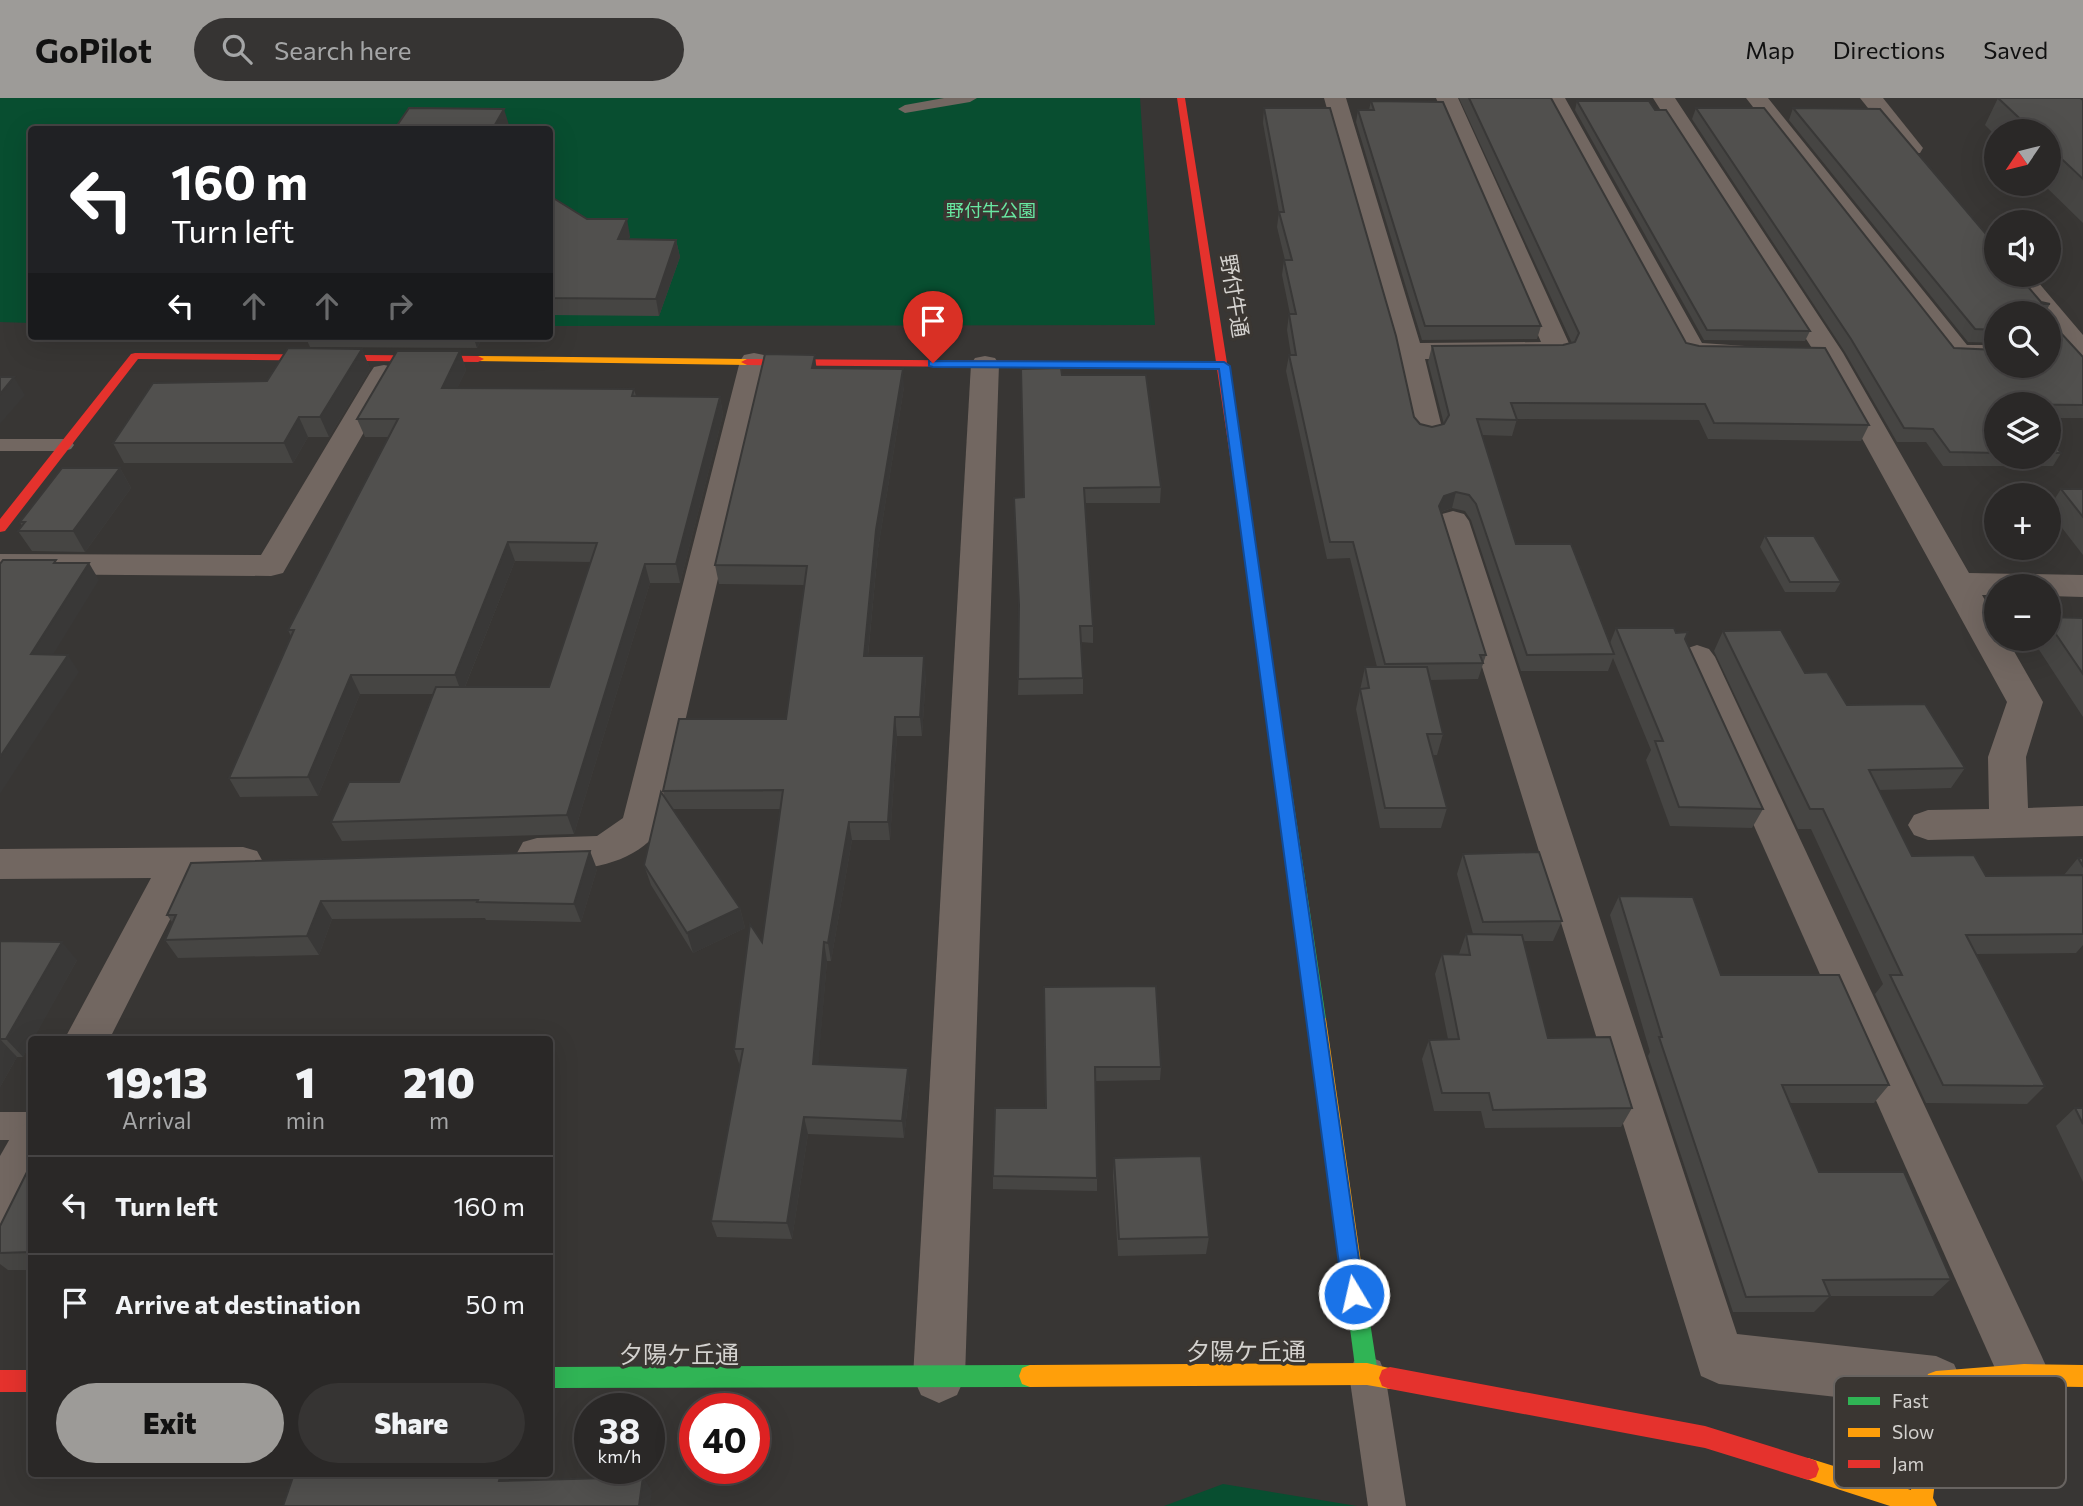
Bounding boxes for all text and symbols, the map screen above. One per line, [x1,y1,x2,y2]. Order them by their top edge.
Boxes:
search box [194,18,684,81]
text: GoPilot [35,29,152,70]
icon: search [218,30,256,68]
text: Search here [274,34,411,65]
text: Map [1745,35,1795,64]
text: Directions [1833,35,1945,64]
text: Saved [1983,35,2048,64]
north arrow [1984,119,2062,196]
map controls [1984,119,2061,651]
text: 160 m [171,150,308,210]
icon: left [56,154,147,245]
park label: 野付牛公園 [946,199,1036,221]
text: Turn left [171,210,295,250]
button: sound [1984,210,2061,287]
street label: 野付牛通 [1217,252,1254,339]
icon: left [162,287,200,325]
icon: ahead [235,287,273,325]
icon: ahead [308,287,346,325]
icon: right [381,287,419,325]
pin [903,291,963,363]
button: search [1984,301,2061,378]
icon: arrive [914,302,952,340]
button: layers [1984,392,2061,469]
button: + [1984,483,2061,560]
button: − [1984,574,2061,651]
text: 19:13 [106,1055,208,1107]
text: 1 [296,1055,315,1107]
text: 210 [403,1055,475,1107]
text: Arrival [122,1106,192,1134]
text: min [286,1106,325,1134]
text: m [429,1106,449,1134]
icon: left [56,1186,94,1224]
text: Turn left [115,1190,218,1221]
text: 160 m [453,1190,525,1221]
position arrow [1317,1257,1391,1331]
icon: arrive [56,1284,94,1322]
text: Arrive at destination [115,1288,361,1319]
text: 50 m [465,1288,525,1319]
street label: 夕陽ケ丘通 [1186,1336,1306,1365]
street label: 夕陽ケ丘通 [619,1339,739,1368]
legend [1834,1376,2066,1488]
button: Exit [56,1383,284,1463]
button: Share [298,1383,525,1463]
text: Fast [1892,1389,1929,1412]
speed limit sign: 40 [679,1393,770,1484]
text: 38 [598,1408,641,1451]
text: Slow [1892,1420,1934,1443]
text: km/h [598,1445,641,1467]
text: Jam [1892,1452,1924,1475]

